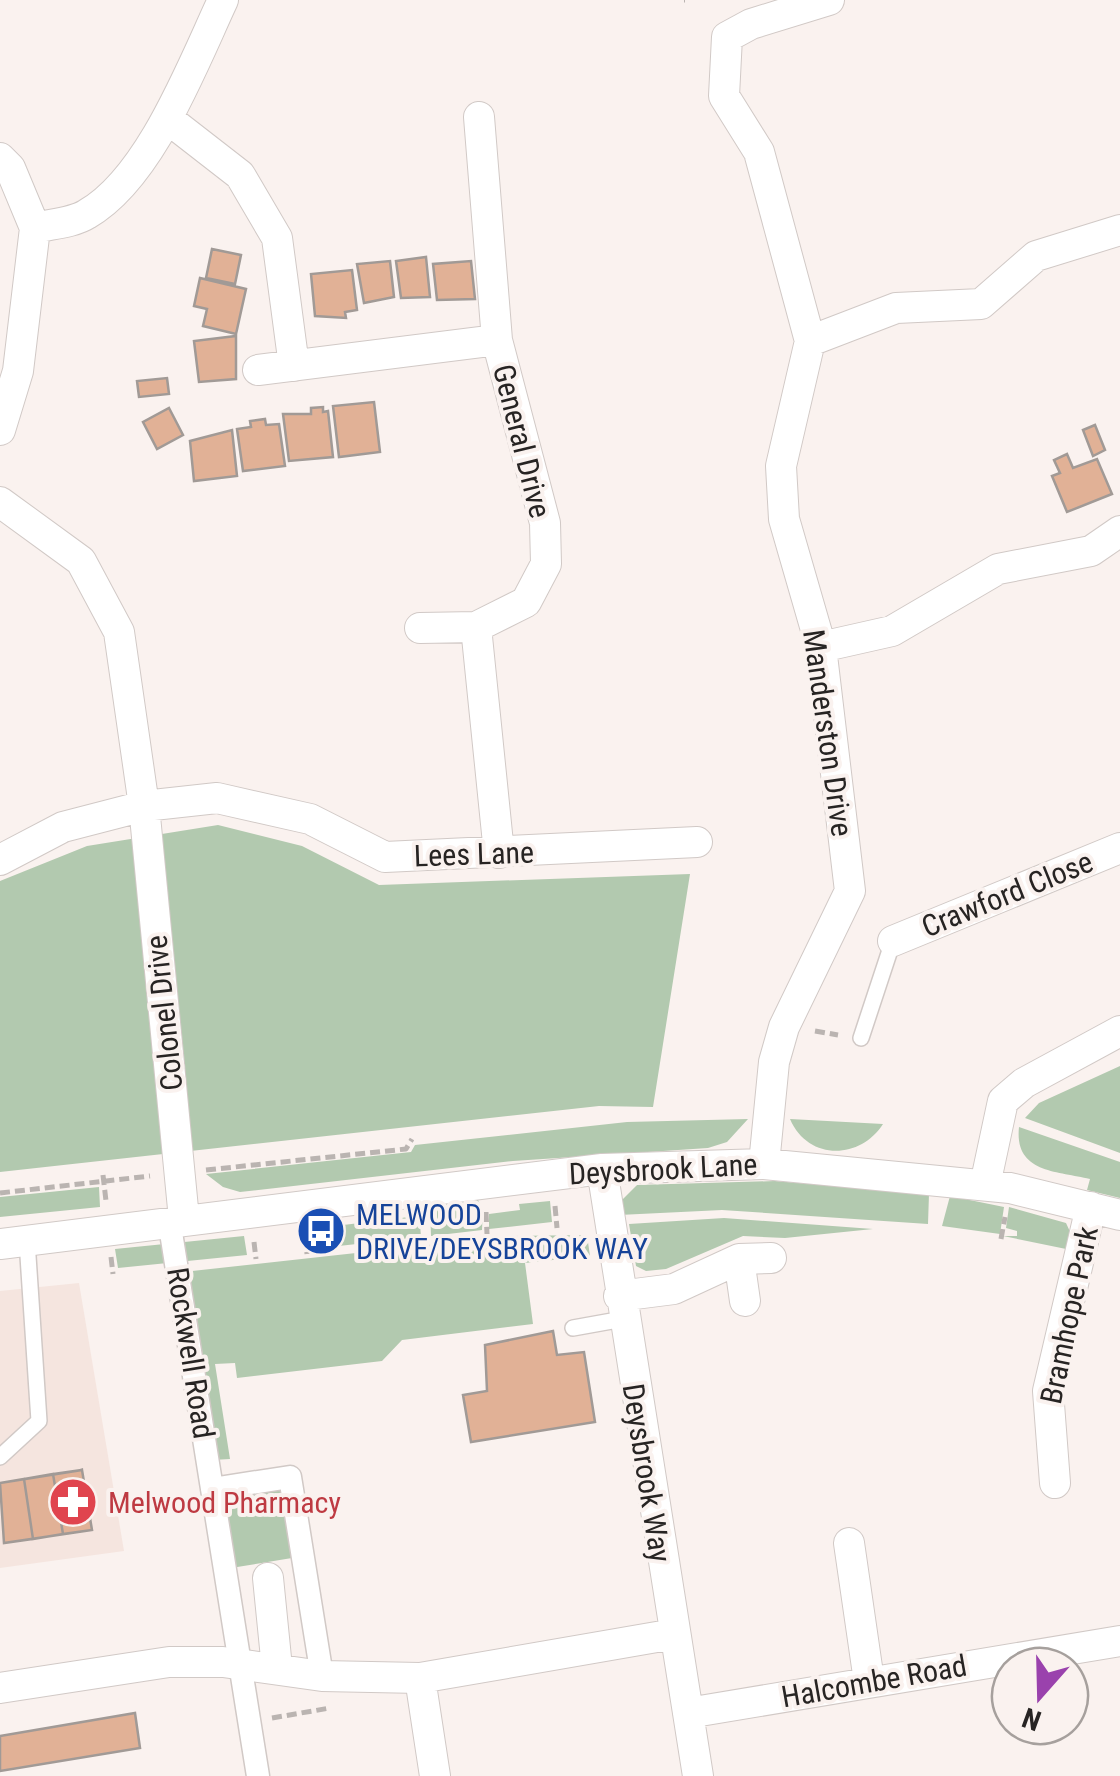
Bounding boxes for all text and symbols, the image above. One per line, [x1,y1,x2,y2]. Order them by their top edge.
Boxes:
street label: General Drive [486,361,558,521]
street label: Manderston Drive [796,627,860,839]
street label: Lees Lane [413,834,535,874]
street label: Crawford Close [916,844,1098,944]
street label: Colonel Drive [138,933,190,1093]
street label: Deysbrook Lane [568,1147,758,1191]
place label: MELWOOD DRIVE/DEYSBROOK WAY [356,1197,648,1266]
bus stop icon: MELWOOD DRIVE/DEYSBROOK WAY [295,1205,347,1257]
street label: Bramhope Park [1033,1223,1105,1407]
street label: Rockwell Road [160,1265,222,1441]
street label: Deysbrook Way [616,1381,678,1565]
pharmacy icon: Melwood Pharmacy [47,1476,99,1528]
place label: Melwood Pharmacy [108,1485,341,1520]
north arrow [990,1646,1090,1746]
street label: Halcombe Road [779,1647,969,1715]
text: N [1018,1701,1045,1737]

